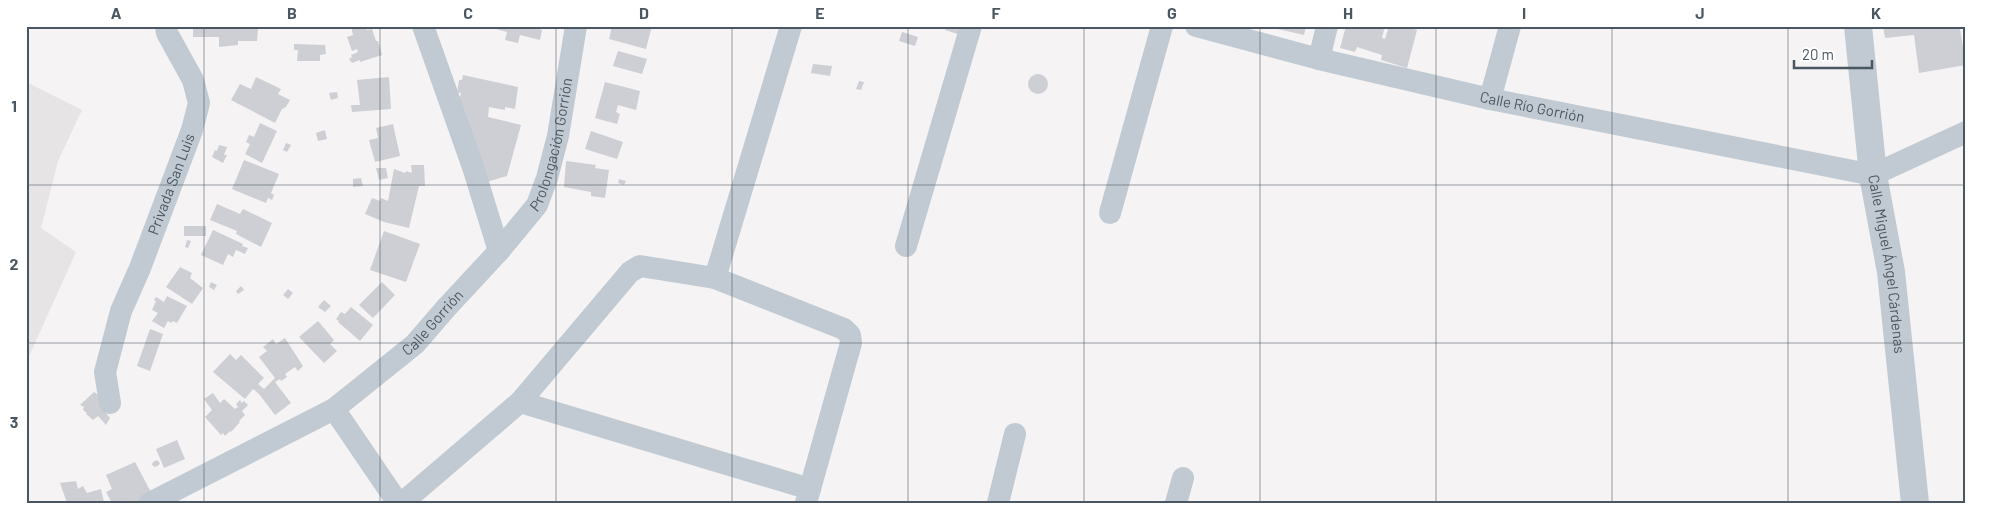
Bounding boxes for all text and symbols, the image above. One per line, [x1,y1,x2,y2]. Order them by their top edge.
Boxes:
text: A [111,3,122,22]
text: B [287,3,297,22]
text: C [463,3,473,22]
text: D [639,3,649,22]
text: E [815,3,825,22]
text: F [992,3,1001,22]
text: G [1167,3,1177,22]
text: H [1343,3,1353,22]
text: I [1522,3,1526,22]
text: J [1695,3,1705,22]
text: K [1871,3,1881,22]
scale bar [1794,38,1872,70]
text: 20 m [1802,45,1834,63]
street label: Prolongación Gorrión [525,76,575,215]
street label: Calle Río Gorrión [1478,87,1586,126]
text: 1 [11,96,17,115]
street label: Privada San Luis [143,131,198,237]
street label: Calle Miguel Ángel Cárdenas [1865,173,1909,354]
text: 2 [10,254,19,273]
street label: Calle Gorrión [398,286,467,359]
text: 3 [10,412,18,431]

